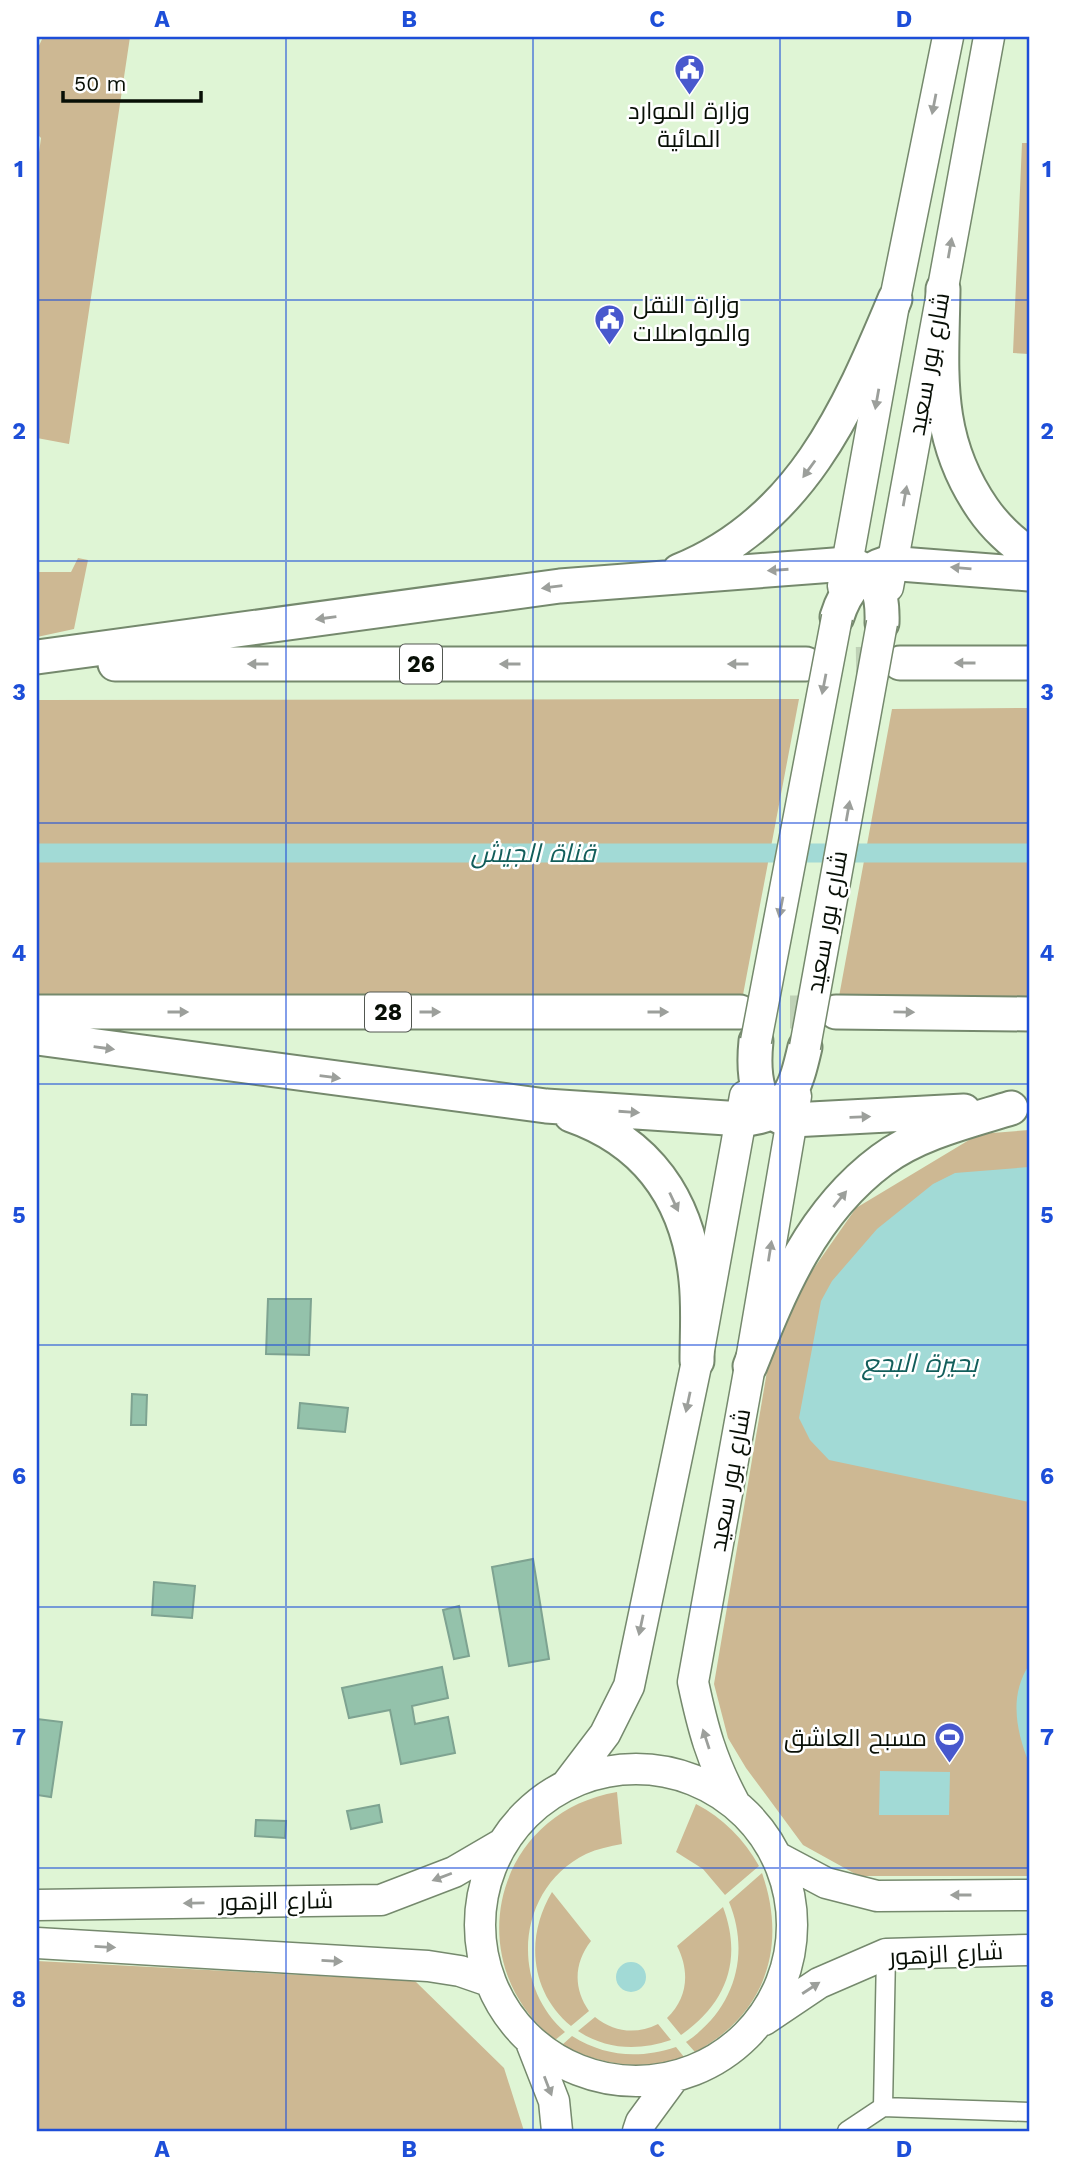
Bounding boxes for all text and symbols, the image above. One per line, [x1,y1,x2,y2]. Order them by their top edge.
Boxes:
text: A [154,6,170,33]
text: B [401,6,417,33]
text: C [649,6,665,33]
text: D [896,6,912,33]
public building icon: وزارة الموارد المائية [672,52,706,96]
scale bar [63,60,201,104]
text: 50 m [74,71,126,96]
one-way arrow [929,93,940,115]
place label: وزارة الموارد المائية [628,97,750,153]
text: 1 [14,156,24,183]
text: 1 [1042,156,1052,183]
one-way arrow [945,237,956,259]
street label: شارع بور سعيد [903,290,957,438]
place label: وزارة النقل والمواصلات [633,291,750,347]
public building icon: وزارة النقل والمواصلات [593,302,627,346]
one-way arrow [871,388,882,410]
text: 2 [12,418,26,445]
text: 2 [1040,418,1054,445]
one-way arrow [802,460,816,478]
one-way arrow [900,485,911,507]
one-way arrow [950,562,972,573]
one-way arrow [767,564,789,575]
one-way arrow [541,582,563,593]
one-way arrow [315,613,337,624]
road number: 26 [400,644,442,684]
one-way arrow [953,657,975,669]
one-way arrow [247,658,269,670]
one-way arrow [499,658,521,670]
one-way arrow [726,658,748,670]
one-way arrow [819,673,830,695]
text: 3 [12,679,26,706]
text: 3 [1040,679,1054,706]
one-way arrow [842,800,853,822]
water label: قناة الجيش [471,838,598,869]
street label: شارع بور سعيد [801,848,855,996]
one-way arrow [776,897,787,919]
text: 4 [12,940,27,967]
text: 4 [1040,940,1055,967]
road number: 28 [365,993,411,1032]
one-way arrow [168,1006,190,1018]
one-way arrow [420,1006,442,1018]
one-way arrow [647,1006,669,1018]
one-way arrow [893,1007,915,1018]
one-way arrow [93,1043,115,1054]
one-way arrow [319,1072,341,1083]
one-way arrow [618,1107,640,1118]
one-way arrow [849,1112,871,1123]
one-way arrow [832,1191,847,1208]
one-way arrow [668,1192,680,1212]
text: 5 [12,1202,26,1229]
text: 5 [1040,1202,1054,1229]
one-way arrow [765,1240,776,1262]
water label: بحيرة البجع [861,1348,980,1381]
one-way arrow [683,1391,694,1413]
street label: شارع بور سعيد [704,1406,758,1554]
text: 6 [12,1463,26,1490]
text: 6 [1040,1463,1054,1490]
one-way arrow [636,1614,647,1636]
sports icon: مسبح العاشق [933,1721,967,1765]
text: 7 [12,1724,26,1751]
place label: مسبح العاشق [784,1724,927,1754]
text: 7 [1040,1724,1054,1751]
one-way arrow [700,1729,711,1750]
one-way arrow [431,1872,452,1883]
street label: شارع الزهور [217,1886,333,1918]
one-way arrow [950,1889,972,1901]
one-way arrow [183,1897,205,1908]
street label: شارع الزهور [886,1937,1004,1973]
one-way arrow [94,1942,116,1953]
one-way arrow [321,1955,343,1966]
one-way arrow [802,1982,821,1995]
text: 8 [12,1986,26,2013]
text: 8 [1040,1986,1054,2013]
one-way arrow [543,2075,554,2096]
text: A [154,2136,170,2163]
text: B [401,2136,417,2163]
text: C [649,2136,665,2163]
text: D [896,2136,912,2163]

